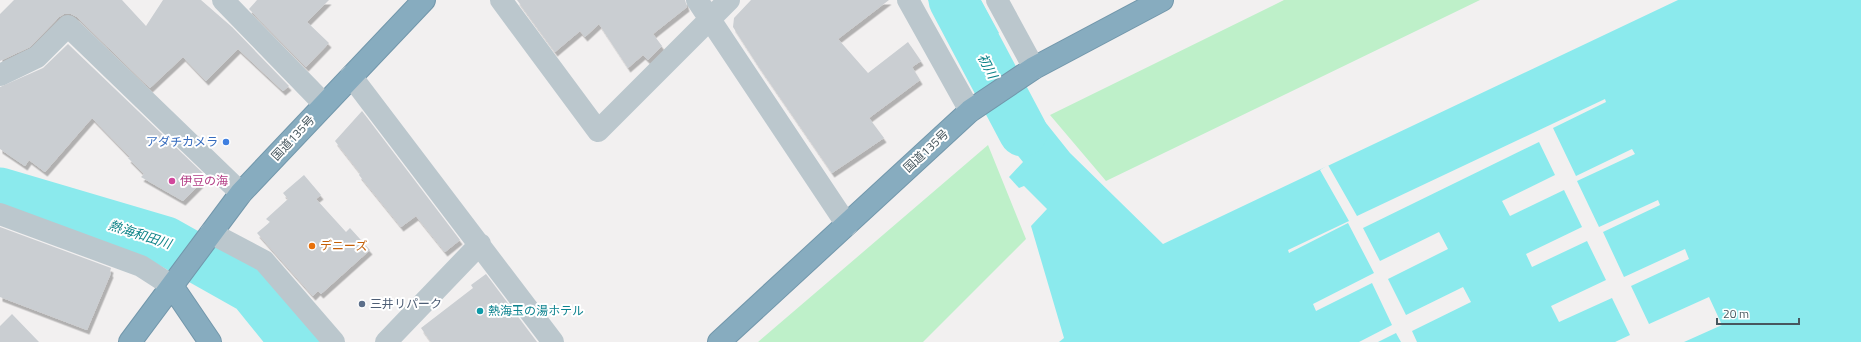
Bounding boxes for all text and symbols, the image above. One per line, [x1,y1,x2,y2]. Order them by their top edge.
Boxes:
water label: 初川 [973,50,1004,84]
street label: 国道135号 [267,111,319,165]
street label: 国道135号 [899,125,953,177]
place label: アダチカメラ [146,132,218,151]
marker: アダチカメラ [221,137,231,147]
place label: 伊豆の海 [180,171,228,190]
marker: 伊豆の海 [167,176,177,186]
water label: 熱海和田川 [106,214,176,254]
place label: デニーズ [320,236,367,255]
marker: デニーズ [307,241,317,251]
place label: 三井リパーク [370,294,442,313]
marker: 三井リパーク [357,299,367,309]
scale bar [1717,300,1799,326]
place label: 熱海玉の湯ホテル [488,301,584,320]
text: 20 m [1723,304,1749,323]
marker: 熱海玉の湯ホテル [475,306,485,316]

